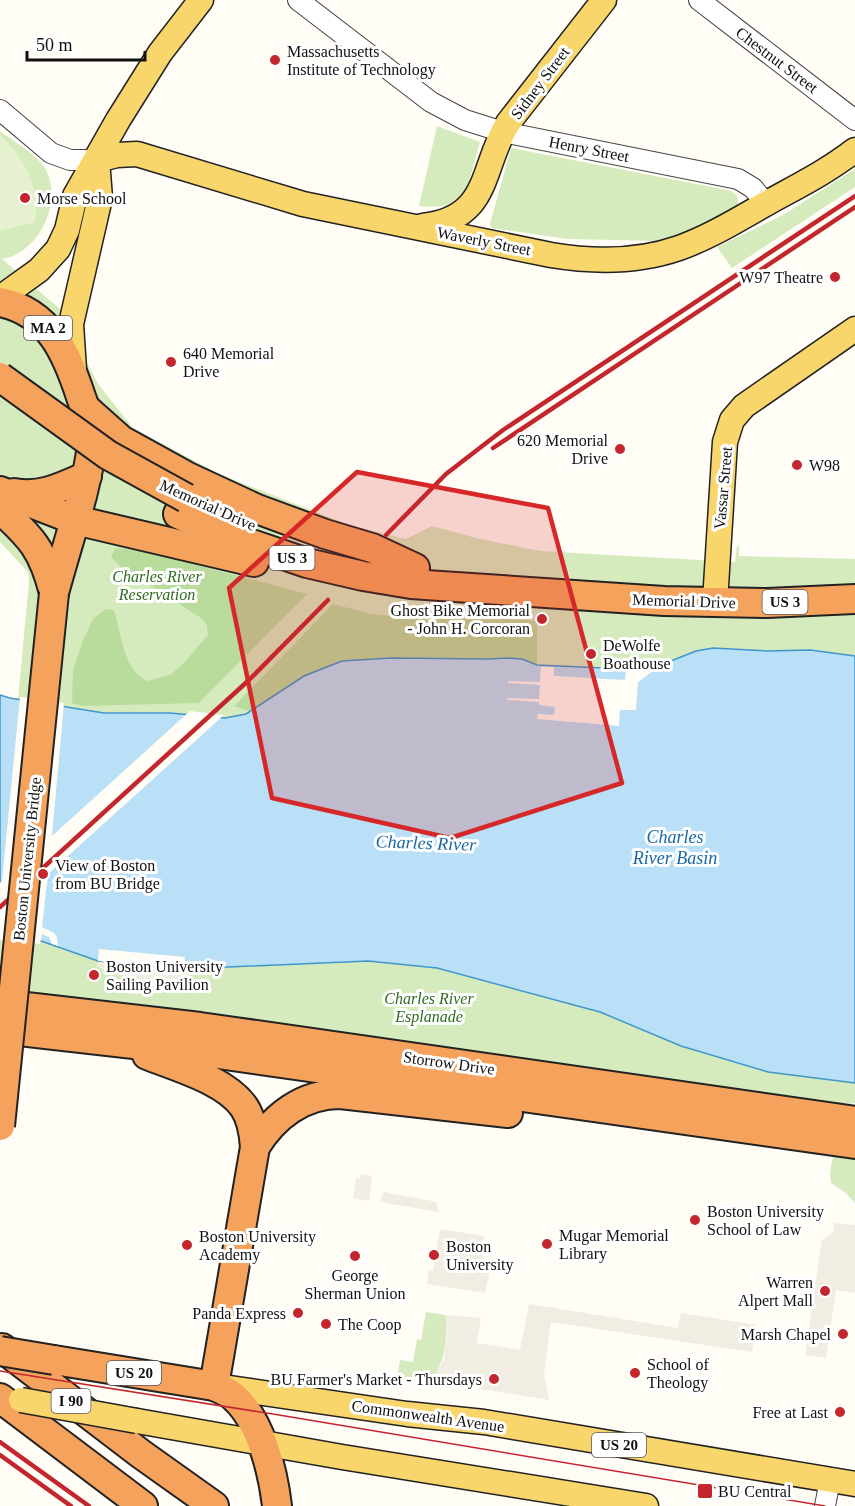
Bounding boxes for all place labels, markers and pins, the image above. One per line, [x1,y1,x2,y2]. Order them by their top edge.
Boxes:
place label: Massachusetts Institute of Technology [287,43,436,79]
marker: Massachusetts Institute of Technology [268,53,282,67]
place label: Morse School [37,190,127,207]
marker: Morse School [18,191,32,205]
place label: W97 Theatre [739,269,823,286]
marker: W97 Theatre [828,270,842,284]
place label: 640 Memorial Drive [183,345,275,380]
marker: 640 Memorial Drive [164,355,178,369]
place label: 620 Memorial Drive [517,432,609,467]
marker: 620 Memorial Drive [613,442,627,456]
place label: W98 [809,457,840,474]
marker: W98 [790,458,804,472]
place label: Ghost Bike Memorial - John H. Corcoran [390,602,531,637]
marker: Ghost Bike Memorial - John H. Corcoran [535,612,549,626]
place label: DeWolfe Boathouse [603,637,671,672]
marker: DeWolfe Boathouse [584,647,598,661]
place label: View of Boston from BU Bridge [55,857,160,893]
marker: View of Boston from BU Bridge [36,867,50,881]
place label: Boston University Sailing Pavilion [106,958,223,994]
marker: Boston University Sailing Pavilion [87,968,101,982]
place label: Boston University School of Law [707,1203,824,1238]
marker: Boston University School of Law [688,1213,702,1227]
place label: Mugar Memorial Library [559,1227,669,1263]
place label: Boston University Academy [199,1228,316,1264]
marker: Mugar Memorial Library [540,1237,554,1251]
marker: Boston University Academy [180,1238,194,1252]
place label: Boston University [446,1238,514,1274]
marker: Boston University [427,1248,441,1262]
marker: George Sherman Union [348,1249,362,1263]
place label: George Sherman Union [305,1267,405,1302]
place label: Warren Alpert Mall [738,1274,814,1310]
marker: Warren Alpert Mall [818,1284,832,1298]
place label: Panda Express [192,1305,286,1323]
marker: Panda Express [291,1306,305,1320]
place label: The Coop [338,1316,402,1334]
marker: The Coop [319,1317,333,1331]
place label: Marsh Chapel [741,1326,832,1344]
marker: Marsh Chapel [836,1327,850,1341]
place label: School of Theology [647,1356,709,1392]
marker: School of Theology [628,1366,642,1380]
place label: BU Farmer's Market - Thursdays [271,1371,482,1389]
marker: BU Farmer's Market - Thursdays [487,1372,501,1386]
place label: Free at Last [752,1404,829,1421]
marker: Free at Last [833,1405,847,1419]
marker: BU Central [696,1482,714,1500]
place label: BU Central [718,1483,792,1500]

